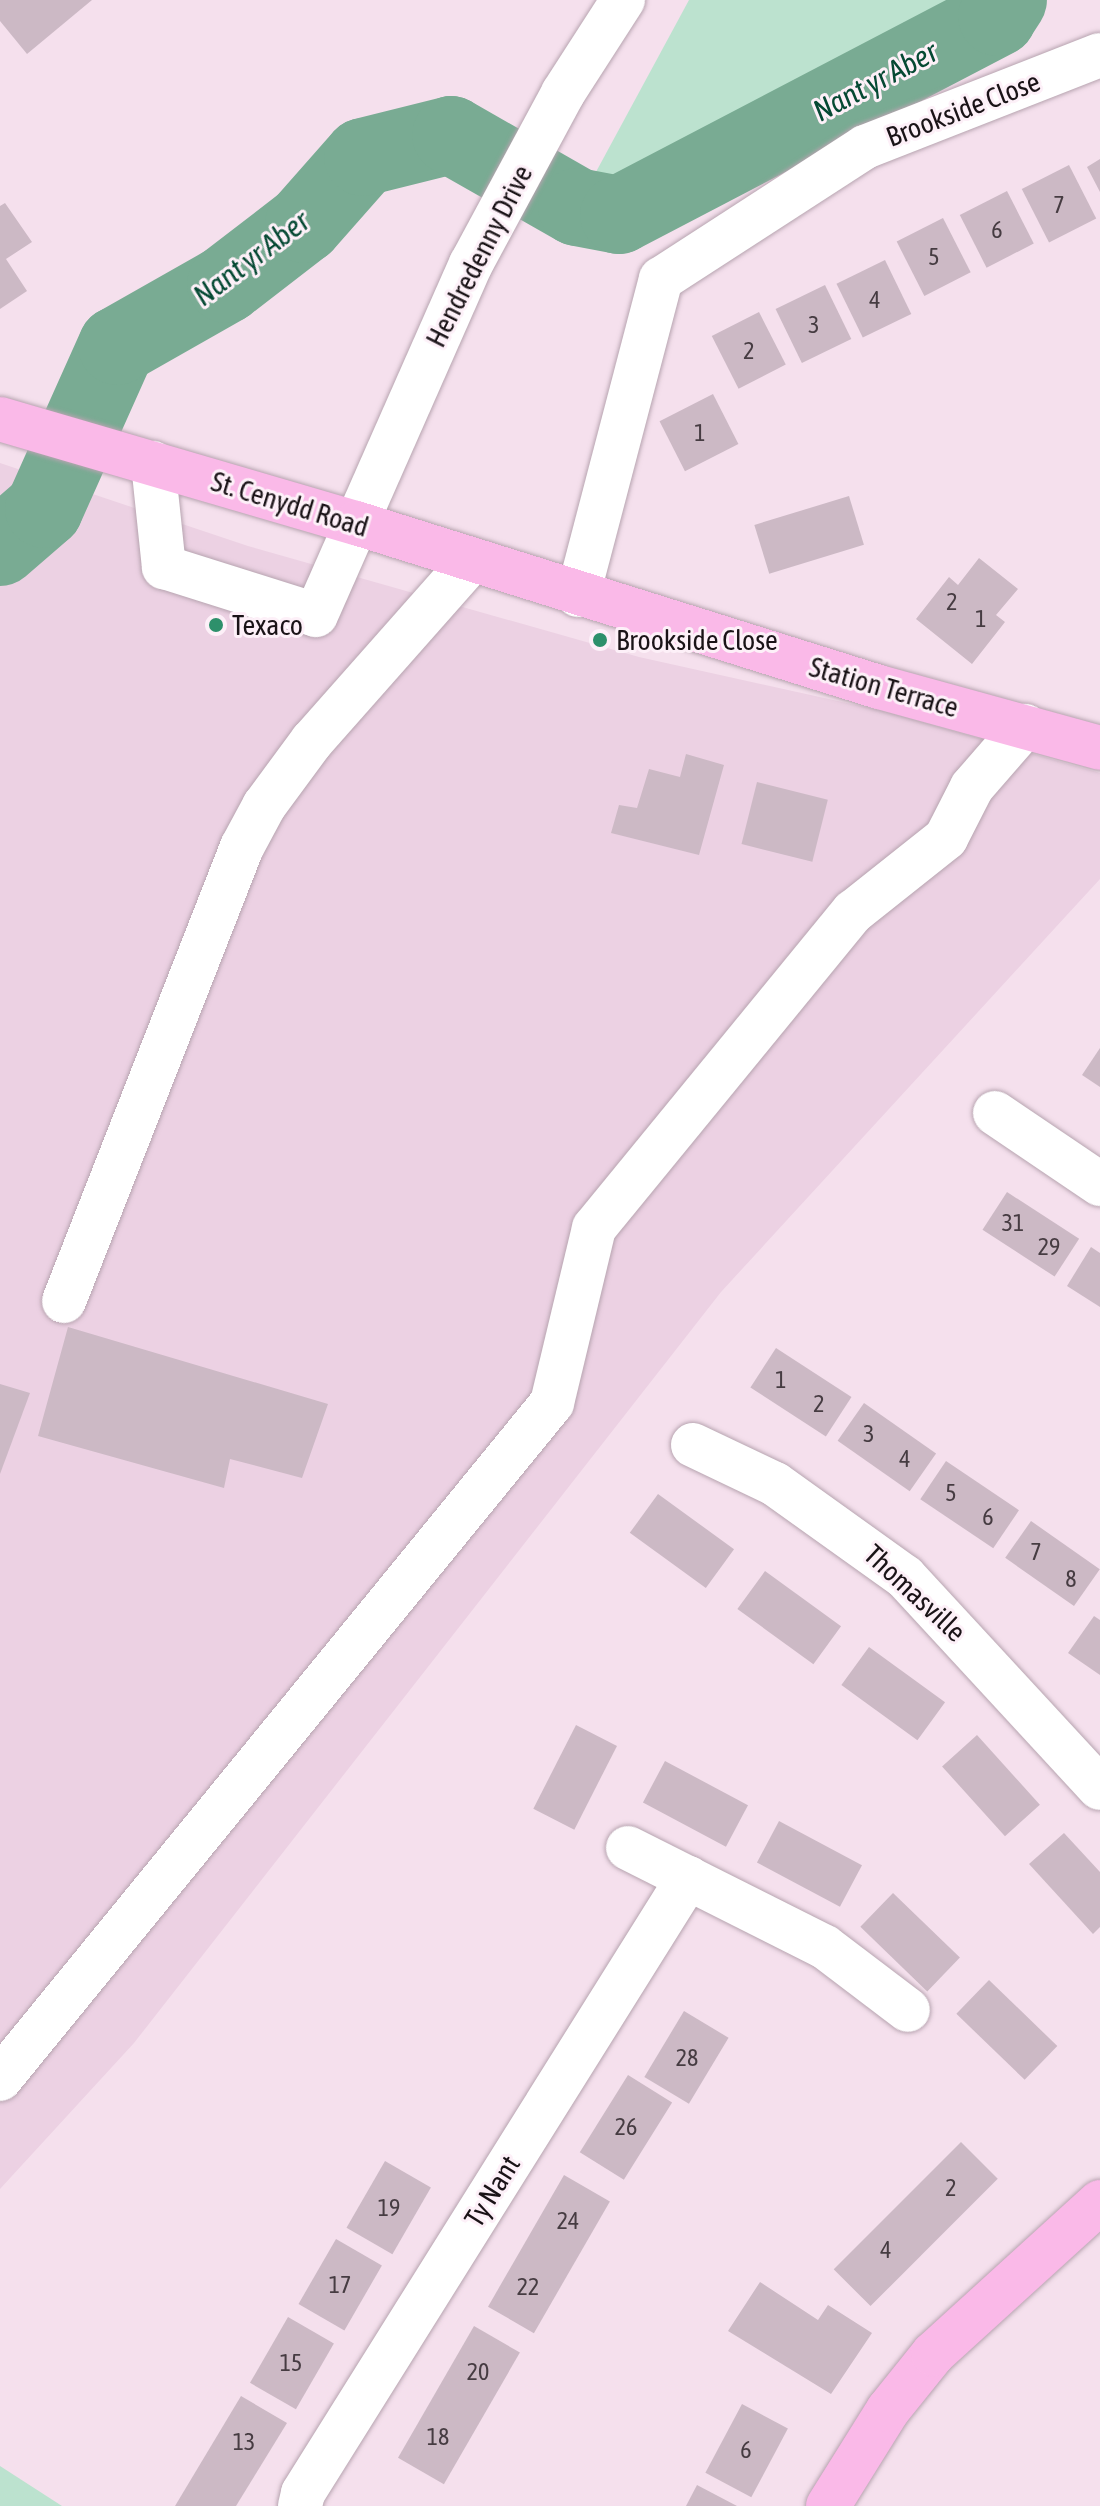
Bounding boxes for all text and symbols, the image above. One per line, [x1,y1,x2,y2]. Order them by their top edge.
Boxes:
water label: Nant yr Aber [807,33,943,129]
street label: Brookside Close [881,64,1045,154]
street label: Hendredenny Drive [419,159,539,353]
house number: 7 [1053,191,1065,219]
water label: Nant yr Aber [186,203,316,313]
house number: 6 [991,216,1003,244]
house number: 5 [928,243,940,271]
house number: 4 [869,286,881,314]
house number: 3 [808,311,820,339]
house number: 2 [743,337,755,365]
house number: 1 [694,419,706,447]
street label: St. Cenydd Road [207,464,373,544]
house number: 2 [946,588,958,616]
house number: 1 [975,605,987,633]
place label: Texaco [232,608,303,642]
marker: Texaco [207,616,225,634]
place label: Brookside Close [616,623,778,657]
marker: Brookside Close [591,631,609,649]
street label: Station Terrace [806,650,962,724]
house number: 31 [1002,1209,1024,1237]
house number: 29 [1038,1233,1060,1261]
house number: 1 [775,1366,787,1394]
house number: 2 [813,1390,825,1418]
house number: 3 [863,1420,875,1448]
house number: 4 [899,1445,911,1473]
house number: 5 [945,1479,957,1507]
house number: 6 [982,1503,994,1531]
street label: Thomasville [857,1537,973,1649]
house number: 7 [1030,1538,1042,1566]
house number: 8 [1065,1565,1077,1593]
house number: 28 [676,2044,698,2072]
house number: 26 [615,2113,637,2141]
street label: Ty Nant [457,2149,527,2233]
house number: 2 [945,2174,957,2202]
house number: 19 [378,2194,400,2222]
house number: 24 [557,2207,579,2235]
house number: 4 [880,2236,892,2264]
house number: 17 [329,2271,351,2299]
house number: 22 [517,2273,539,2301]
house number: 15 [280,2349,302,2377]
house number: 20 [467,2358,489,2386]
house number: 18 [427,2423,449,2451]
house number: 13 [233,2428,255,2456]
house number: 6 [740,2436,752,2464]

